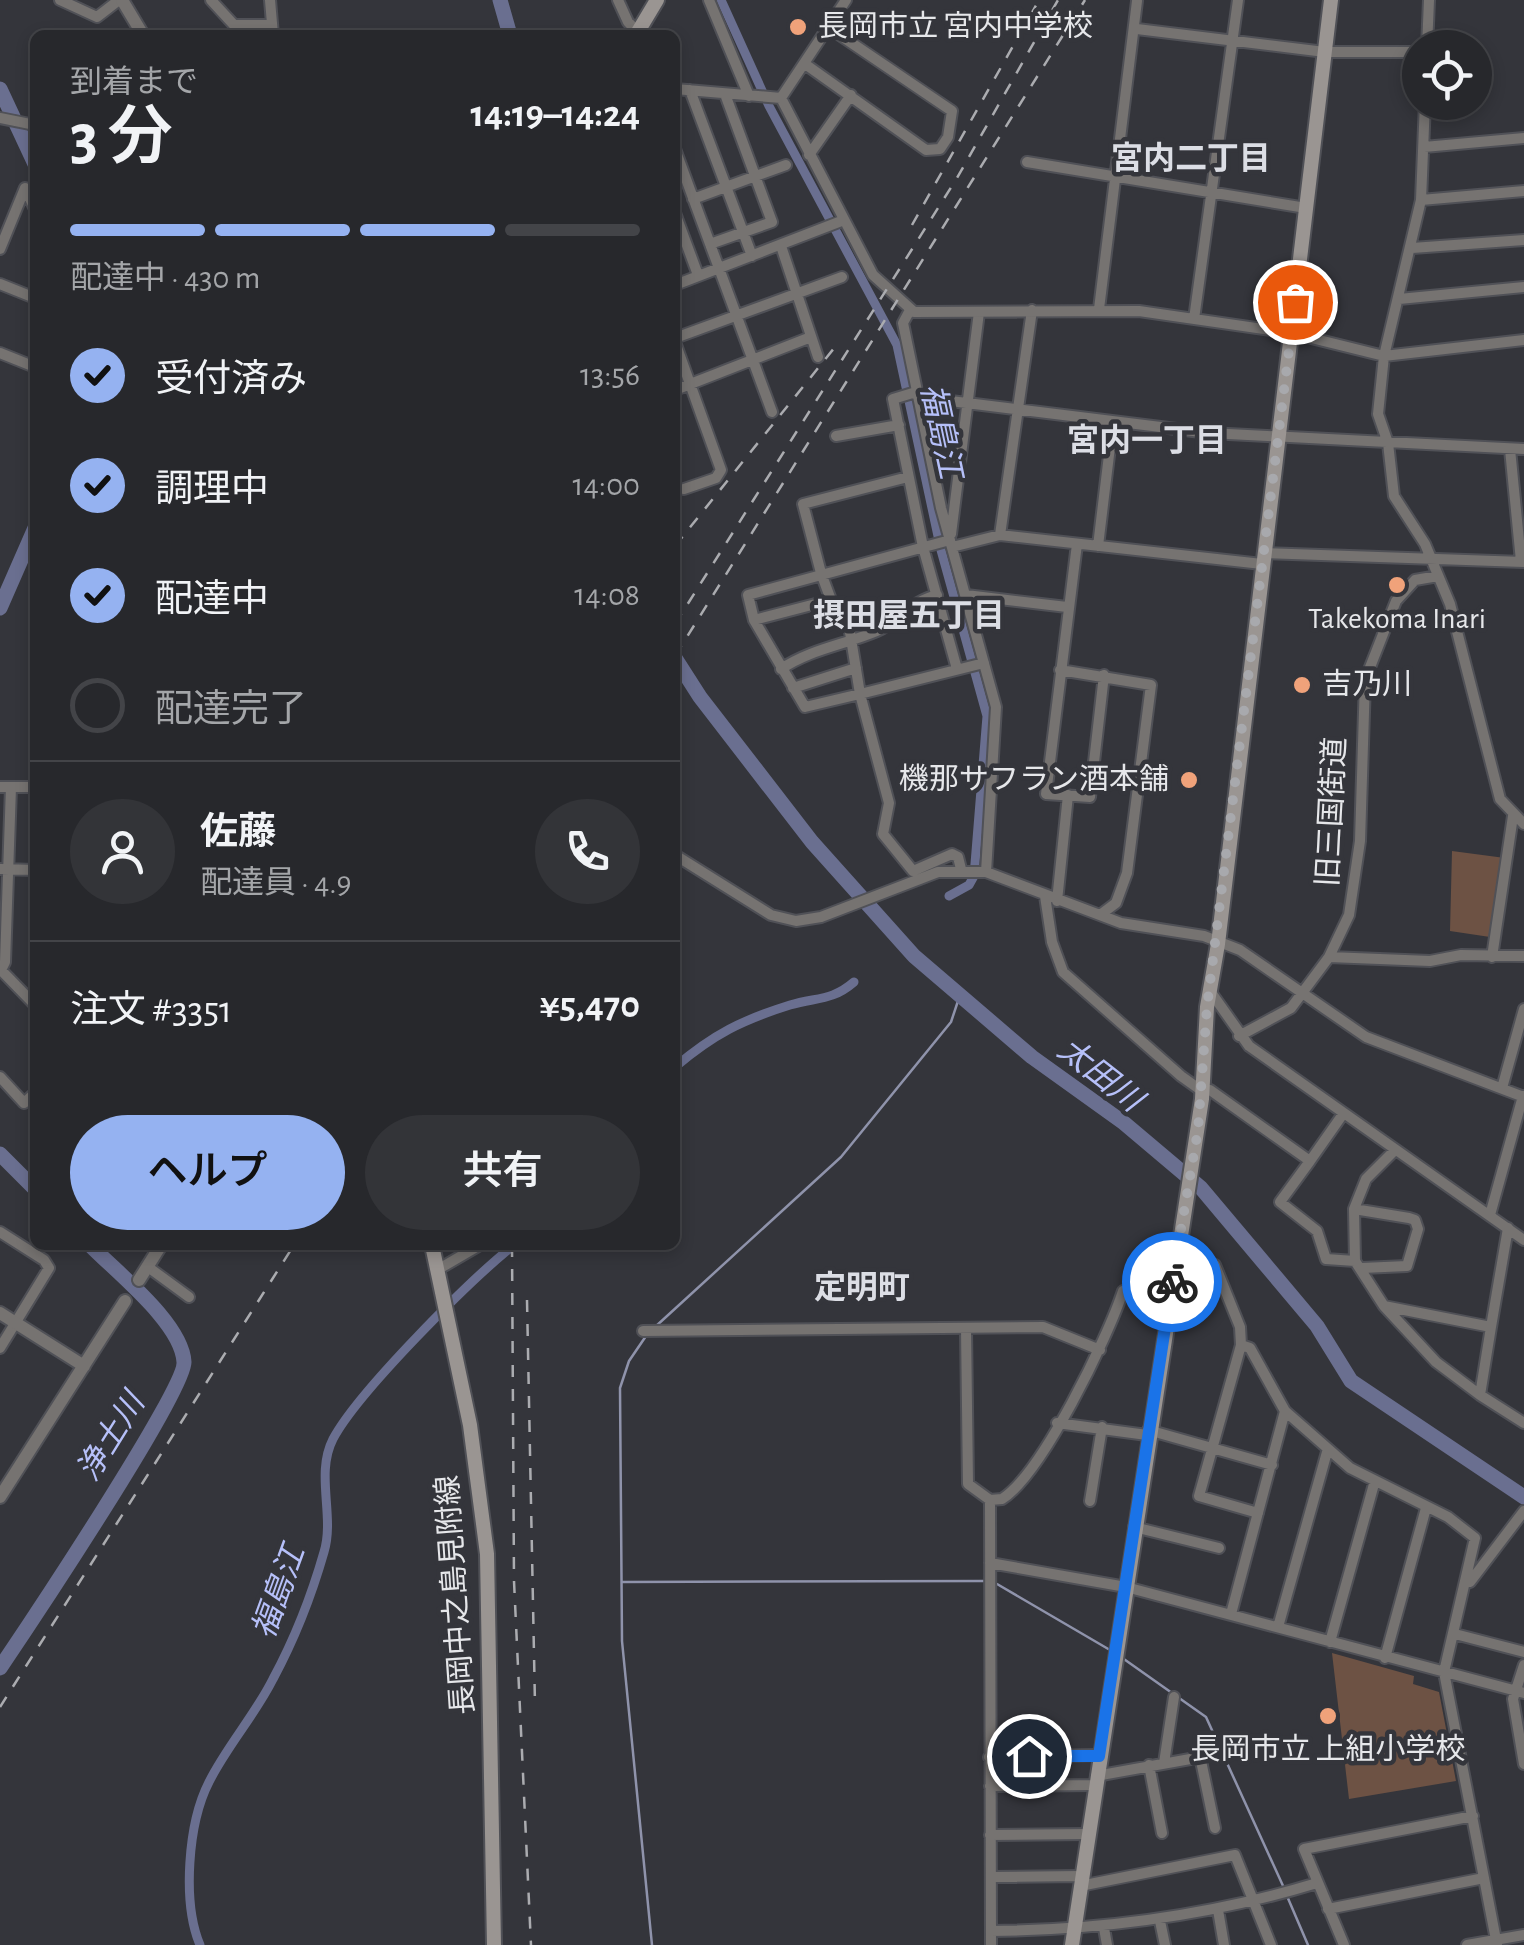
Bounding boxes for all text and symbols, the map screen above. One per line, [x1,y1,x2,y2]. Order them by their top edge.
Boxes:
place label: 長岡市立 宮内中学校 [818,10,1093,42]
marker: 長岡市立 宮内中学校 [787,16,809,38]
map controls [1402,30,1492,120]
button: locate [1402,30,1492,120]
text: 到着まで [70,66,198,98]
text: 14:19–14:24 [470,96,640,134]
text: 3 分 [70,106,173,171]
district label: 宮内二丁目 [1111,141,1271,175]
pin [1253,260,1338,345]
text: 配達中 · 430 m [70,262,260,294]
icon: bag [1268,275,1323,330]
icon: check [70,348,125,403]
text: 13:56 [580,359,640,391]
text: 受付済み [155,361,307,399]
water label: 福島江 [915,381,968,484]
district label: 宮内一丁目 [1067,423,1227,457]
icon: check [70,458,125,513]
text: 14:00 [572,469,640,501]
text: 調理中 [155,471,269,509]
icon: check [70,568,125,623]
marker: Takekoma Inari [1386,574,1408,596]
text: 14:08 [574,579,640,611]
text: 配達中 [155,581,269,619]
district label: 摂田屋五丁目 [813,598,1005,632]
place label: Takekoma Inari [1308,604,1486,634]
place label: 吉乃川 [1322,668,1412,700]
marker: 吉乃川 [1291,674,1313,696]
text: 配達完了 [155,691,307,729]
street label: 旧三国街道 [1312,736,1351,888]
place label: 機那サフラン酒本舗 [899,763,1169,795]
marker: 機那サフラン酒本舗 [1178,769,1200,791]
button: person [70,799,175,904]
button: phone [535,799,640,904]
text: 佐藤 [200,814,276,852]
text: 配達員 · 4.9 [200,867,352,899]
text: ¥5,470 [540,987,640,1025]
text: 注文 #3351 [70,992,232,1030]
water label: 太田川 [1052,1032,1151,1119]
button: ヘルプ [70,1115,345,1230]
button: 共有 [365,1115,640,1230]
courier [1122,1232,1222,1332]
icon: bike [1145,1255,1200,1310]
district label: 定明町 [814,1270,910,1304]
water label: 浄土川 [71,1385,152,1486]
street label: 長岡中之島見附線 [431,1474,479,1716]
water label: 福島江 [247,1538,311,1643]
marker: 長岡市立 上組小学校 [1317,1705,1339,1727]
pin [987,1714,1072,1799]
icon: home [1002,1729,1057,1784]
place label: 長岡市立 上組小学校 [1191,1733,1465,1765]

